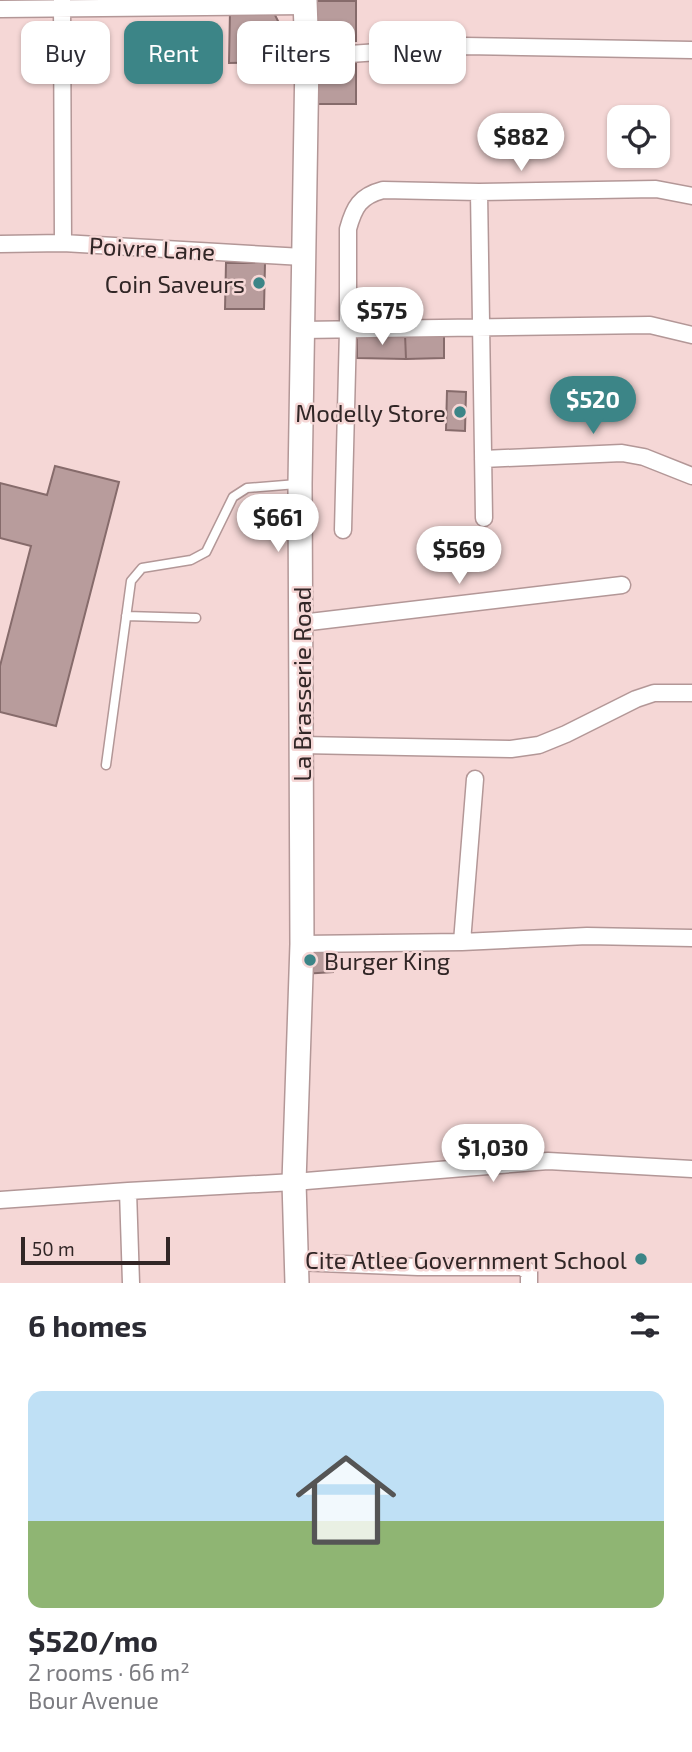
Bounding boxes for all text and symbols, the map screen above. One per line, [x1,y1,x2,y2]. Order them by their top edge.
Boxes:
chip: Buy [21,21,110,84]
chip: Rent [124,21,223,84]
chip: Filters [237,21,355,84]
chip: New [369,21,466,84]
map controls [607,105,670,168]
button: locate [607,105,670,168]
pin: $882 [480,114,562,173]
text: $882 [493,122,549,150]
street label: Poivre Lane [88,230,216,266]
place label: Coin Saveurs [105,269,245,298]
marker: Coin Saveurs [251,275,267,291]
pin: $575 [341,288,423,347]
text: $575 [357,296,407,324]
pin: $520 [552,376,634,436]
text: $520 [566,385,620,413]
place label: Modelly Store [295,398,446,427]
marker: Modelly Store [452,404,468,420]
pin: $661 [237,494,319,554]
text: $661 [253,503,303,531]
pin: $569 [418,526,500,586]
text: $569 [432,535,486,563]
street label: La Brasserie Road [287,587,316,781]
place label: Burger King [324,946,450,975]
marker: Burger King [302,952,318,968]
pin: $1,030 [436,1124,550,1184]
text: $1,030 [458,1133,528,1161]
scale bar [21,1234,170,1266]
text: 50 m [32,1237,75,1260]
place label: Cite Atlee Government School [305,1245,627,1274]
marker: Cite Atlee Government School [633,1251,649,1267]
icon: filters [626,1306,664,1344]
text: 6 homes [28,1307,147,1343]
icon: home [283,1437,409,1563]
text: $520/mo [28,1622,158,1658]
text: 2 rooms · 66 m² [28,1658,190,1686]
text: Bour Avenue [28,1686,159,1714]

